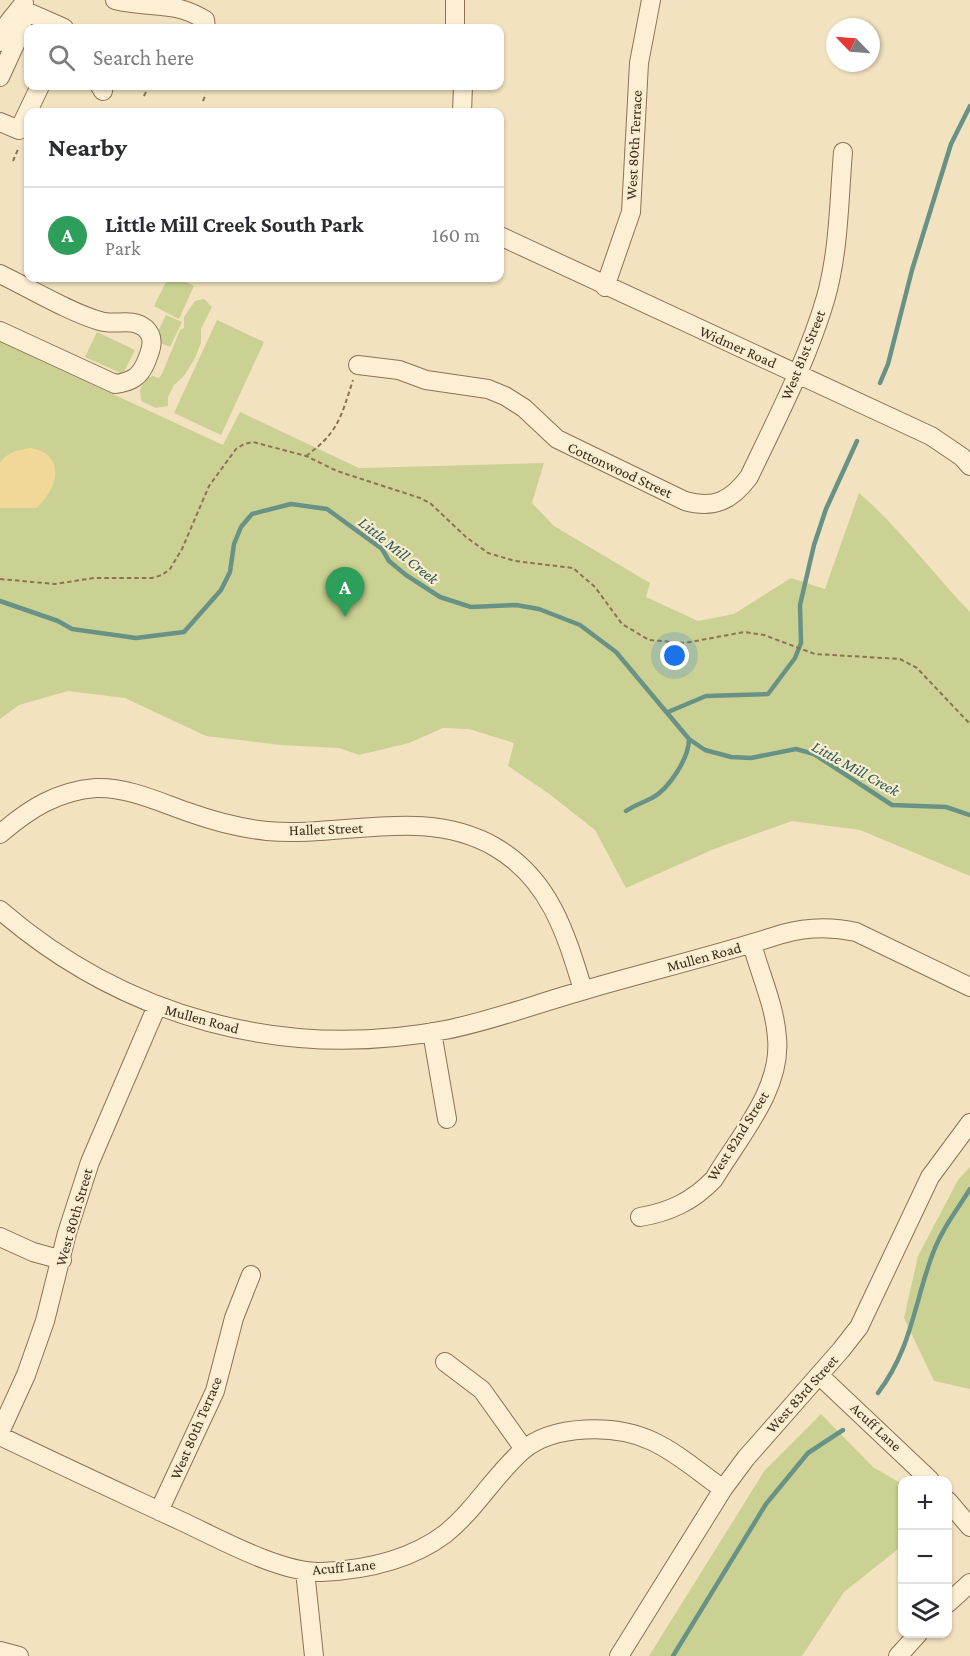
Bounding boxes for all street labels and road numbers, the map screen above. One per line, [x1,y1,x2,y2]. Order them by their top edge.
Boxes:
street label: West 80th Terrace [623,89,645,200]
street label: West 81st Street [778,307,829,402]
street label: Widmer Road [697,323,779,371]
street label: Cottonwood Street [565,439,676,502]
street label: Hallet Street [289,820,364,838]
street label: Mullen Road [665,939,743,975]
street label: Mullen Road [163,1001,241,1037]
street label: West 82nd Street [704,1087,772,1184]
street label: West 80th Street [52,1165,96,1268]
street label: West 83rd Street [763,1351,842,1436]
street label: West 80th Terrace [167,1374,225,1482]
street label: Acuff Lane [847,1400,905,1455]
street label: Acuff Lane [312,1556,377,1578]

